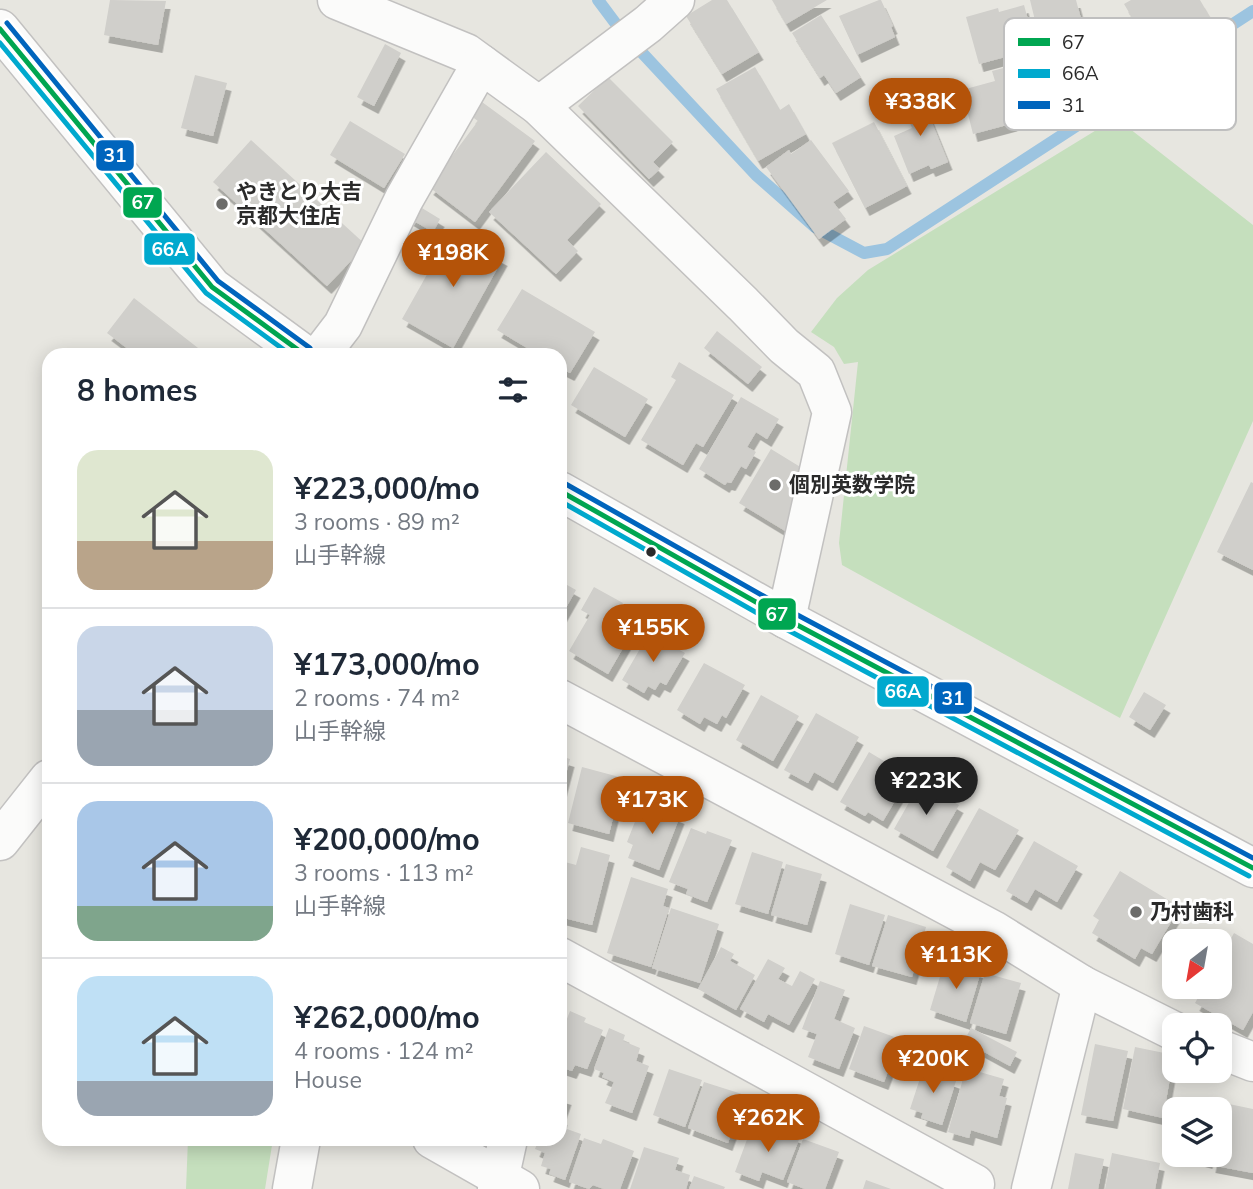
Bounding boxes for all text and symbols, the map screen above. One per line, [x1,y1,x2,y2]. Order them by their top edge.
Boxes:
legend [1004,18,1236,130]
text: 67 [1062,30,1085,54]
text: 66A [1062,61,1099,85]
pin: ¥338K [871,78,969,138]
text: ¥338K [885,86,955,115]
text: 31 [1062,93,1085,117]
line badge: 31 [95,139,135,172]
text: 31 [104,143,126,167]
place label: やきとり大吉 京都大住店 [236,178,362,228]
line badge: 67 [122,186,163,219]
text: 67 [132,190,154,214]
marker: やきとり大吉 京都大住店 [214,196,230,212]
pin: ¥198K [404,230,502,289]
line badge: 66A [143,232,196,266]
text: 66A [151,237,189,261]
text: ¥198K [418,237,488,266]
text: 8 homes [77,371,198,409]
icon: filters [494,371,532,409]
text: ¥223,000/mo [294,469,480,507]
place label: 個別英数学院 [789,471,915,497]
marker: 個別英数学院 [767,477,783,493]
icon: home [133,478,217,562]
text: 3 rooms · 89 m² [294,507,460,536]
text: 山手幹線 [294,540,386,569]
unlabelled marker [644,545,658,559]
line badge: 67 [757,597,797,631]
text: 67 [766,602,788,626]
pin: ¥155K [604,604,702,664]
text: ¥155K [618,612,688,641]
text: ¥173,000/mo [294,645,480,683]
icon: home [133,654,217,738]
line badge: 66A [876,675,930,708]
text: 66A [884,679,922,703]
line badge: 31 [933,681,973,715]
text: 2 rooms · 74 m² [294,683,460,712]
text: 31 [942,686,964,710]
text: 山手幹線 [294,716,386,745]
pin: ¥223K [877,758,975,817]
text: ¥223K [891,765,961,794]
pin: ¥173K [603,776,701,836]
text: ¥173K [617,784,687,813]
text: ¥200,000/mo [294,820,480,858]
icon: home [133,829,217,913]
text: 3 rooms · 113 m² [294,858,474,887]
text: 山手幹線 [294,891,386,920]
place label: 乃村歯科 [1150,898,1234,924]
marker: 乃村歯科 [1128,904,1144,920]
north arrow [1162,929,1232,999]
map controls [1162,929,1232,1167]
pin: ¥113K [907,932,1005,991]
text: ¥113K [921,939,991,968]
text: ¥262,000/mo [294,998,480,1036]
icon: home [133,1004,217,1088]
button: locate [1162,1013,1232,1083]
text: 4 rooms · 124 m² [294,1036,474,1065]
pin: ¥200K [884,1036,982,1095]
text: ¥200K [898,1043,968,1072]
text: House [294,1065,362,1094]
pin: ¥262K [719,1094,817,1154]
button: layers [1162,1097,1232,1167]
text: ¥262K [733,1102,803,1131]

